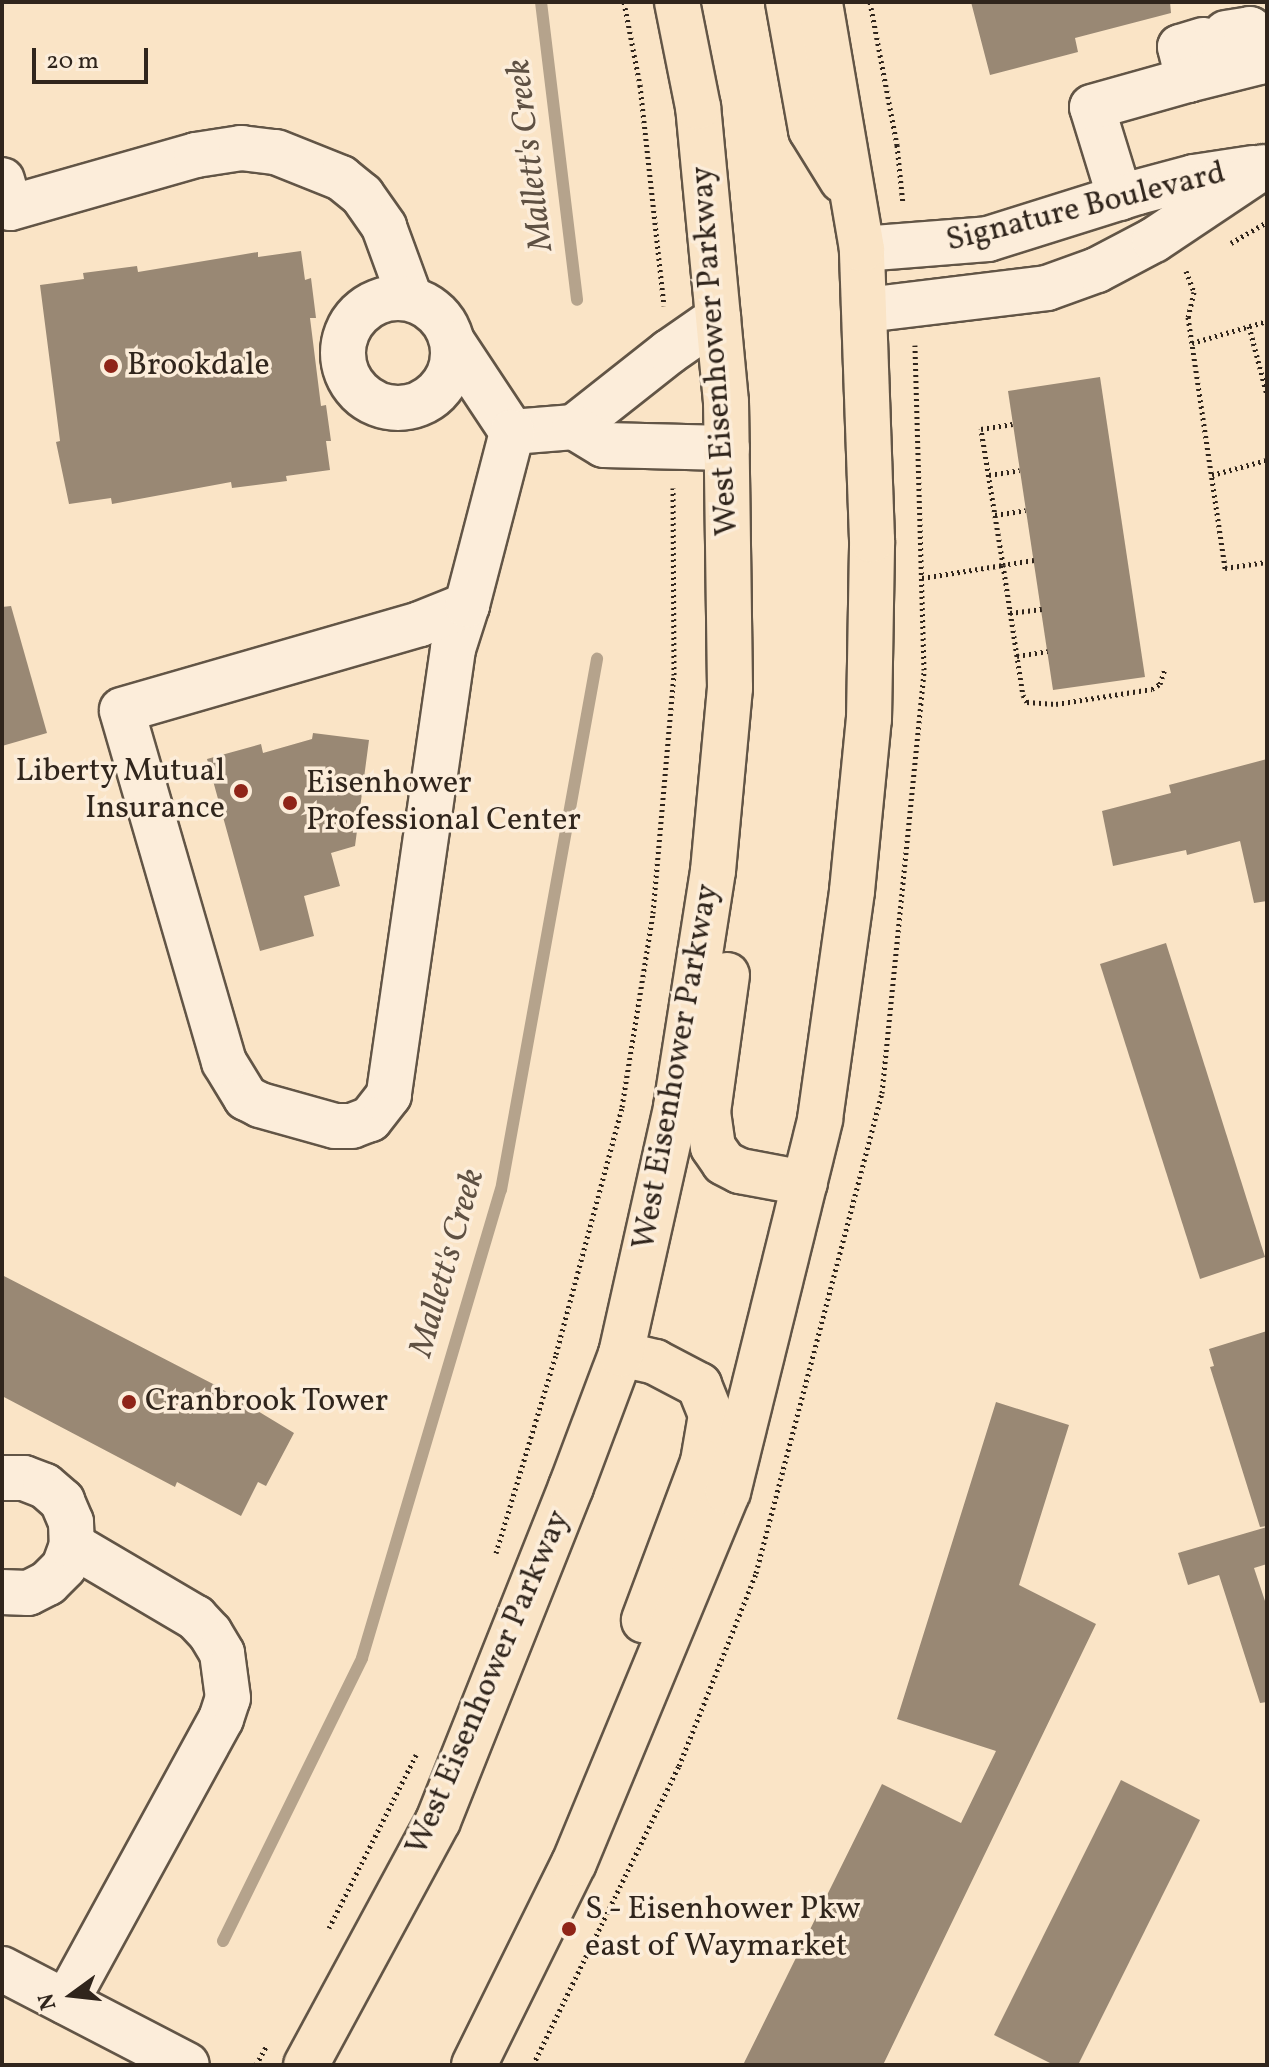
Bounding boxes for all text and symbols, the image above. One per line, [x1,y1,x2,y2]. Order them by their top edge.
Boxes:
scale bar [36,32,152,82]
text: 20 m [46,45,99,79]
water label: Mallett's Creek [499,57,563,253]
street label: Signature Boulevard [943,155,1229,261]
street label: West Eisenhower Parkway [684,165,748,537]
place label: Brookdale [127,347,270,385]
marker: Brookdale [102,357,120,375]
place label: Liberty Mutual Insurance [14,754,225,829]
place label: Eisenhower Professional Center [306,766,581,841]
marker: Liberty Mutual Insurance [232,782,250,800]
marker: Eisenhower Professional Center [281,794,299,812]
street label: West Eisenhower Parkway [626,881,728,1253]
water label: Mallett's Creek [402,1165,494,1361]
place label: Cranbrook Tower [145,1383,389,1421]
marker: Cranbrook Tower [120,1393,138,1411]
street label: West Eisenhower Parkway [399,1505,579,1861]
place label: S - Eisenhower Pkw east of Waymarket [585,1892,862,1967]
marker: S - Eisenhower Pkw east of Waymarket [560,1920,578,1938]
north arrow [32,1955,112,2035]
text: N [31,1990,65,2013]

